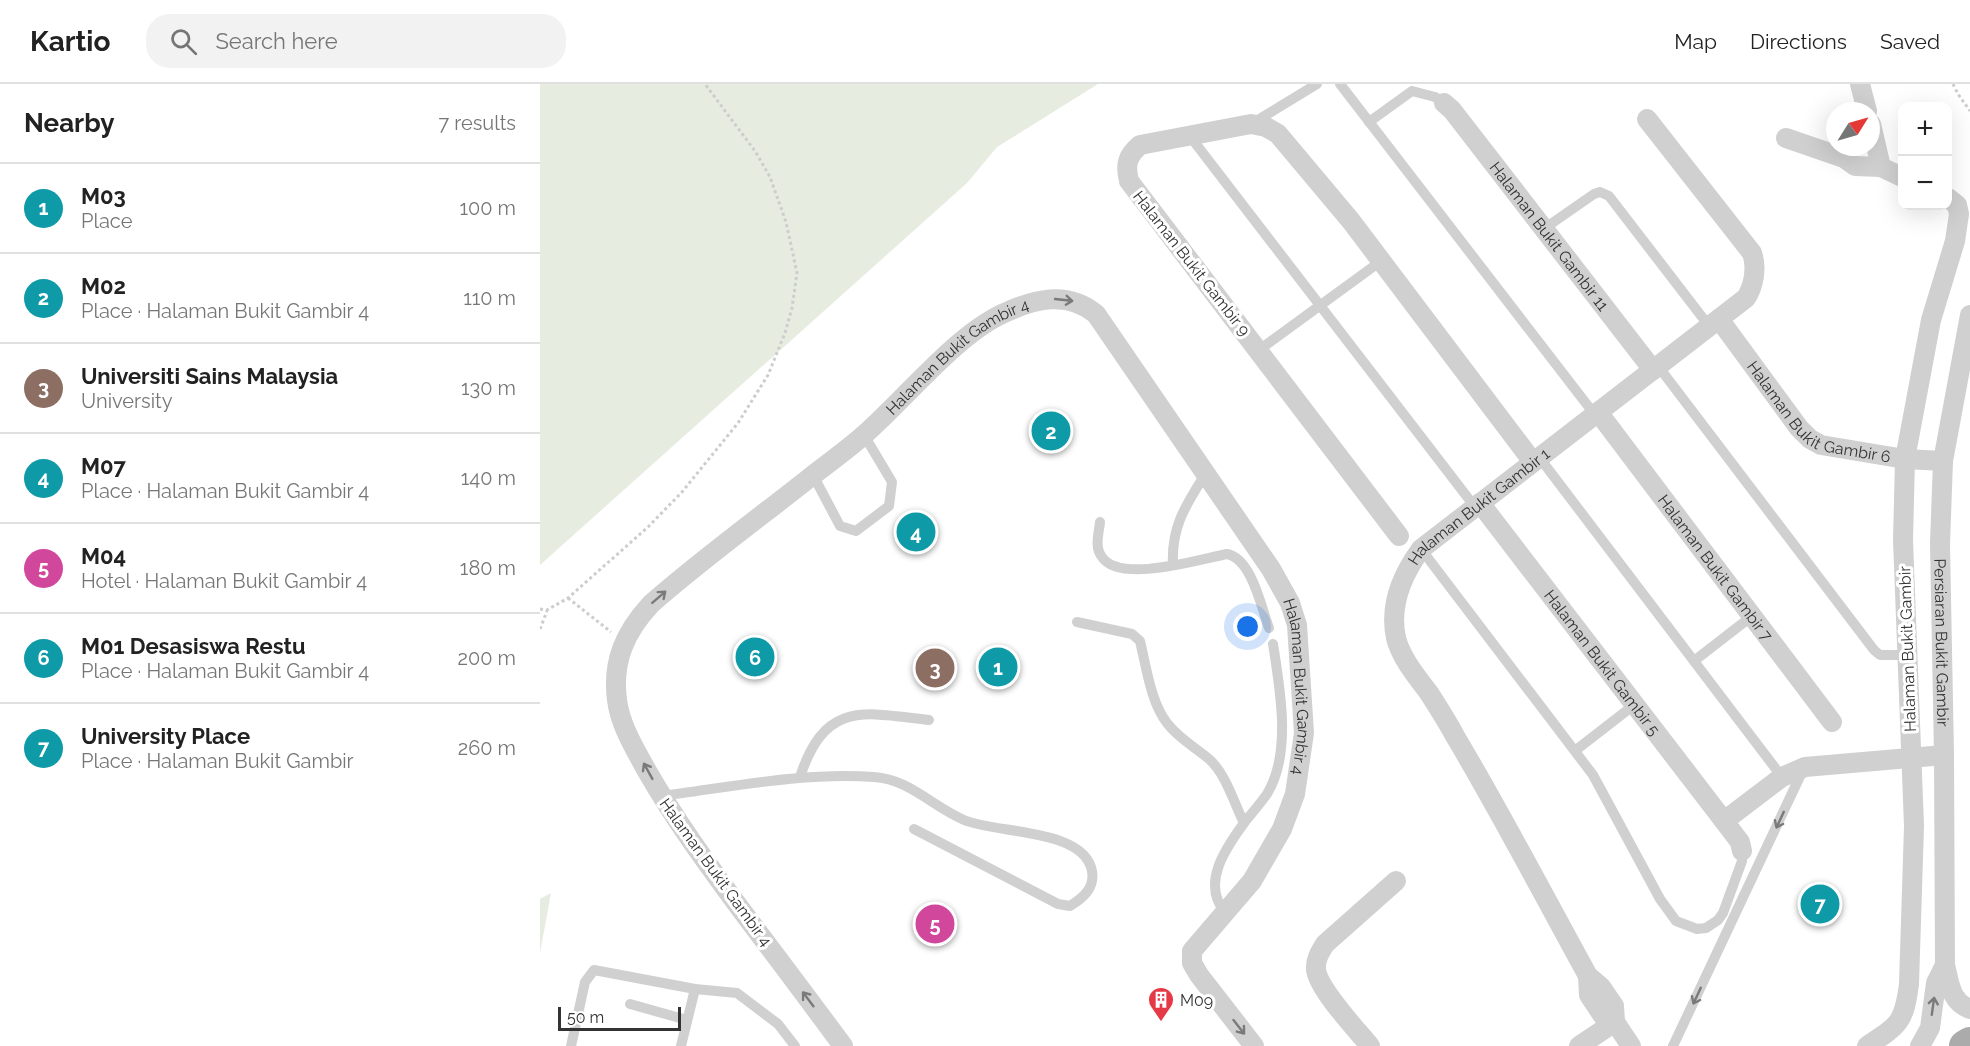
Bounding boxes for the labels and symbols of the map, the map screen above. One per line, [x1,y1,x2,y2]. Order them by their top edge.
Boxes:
north arrow [1826,102,1880,156]
street label: Halaman Bukit Gambir 11 [1485,158,1613,315]
street label: Halaman Bukit Gambir 9 [1129,187,1254,340]
street label: Halaman Bukit Gambir 4 [882,295,1031,419]
one-way arrow [1054,295,1074,306]
street label: Halaman Bukit Gambir 6 [1743,357,1892,466]
pin: 2 [1032,408,1070,454]
street label: Halaman Bukit Gambir 1 [1404,444,1554,568]
street label: Halaman Bukit Gambir 7 [1654,491,1777,645]
pin: 4 [896,510,935,554]
street label: Persiaran Bukit Gambir [1930,558,1952,727]
street label: Halaman Bukit Gambir [1895,565,1920,732]
street label: Halaman Bukit Gambir 5 [1540,586,1664,740]
one-way arrow [651,590,666,604]
street label: Halaman Bukit Gambir 4 [1279,596,1313,777]
your location [1233,612,1262,641]
pin: 6 [736,634,774,680]
pin: 1 [978,644,1018,690]
pin: 3 [916,646,954,690]
one-way arrow [642,763,653,781]
street label: Halaman Bukit Gambir 4 [656,795,776,950]
one-way arrow [1773,810,1785,828]
pin: 7 [1800,882,1840,926]
pin: 5 [916,902,954,946]
building icon: M09 [1146,985,1176,1023]
one-way arrow [1690,986,1702,1004]
place label: M09 [1180,991,1213,1010]
one-way arrow [802,992,815,1008]
one-way arrow [1928,996,1939,1016]
scale bar [558,1004,681,1032]
one-way arrow [1233,1019,1246,1035]

